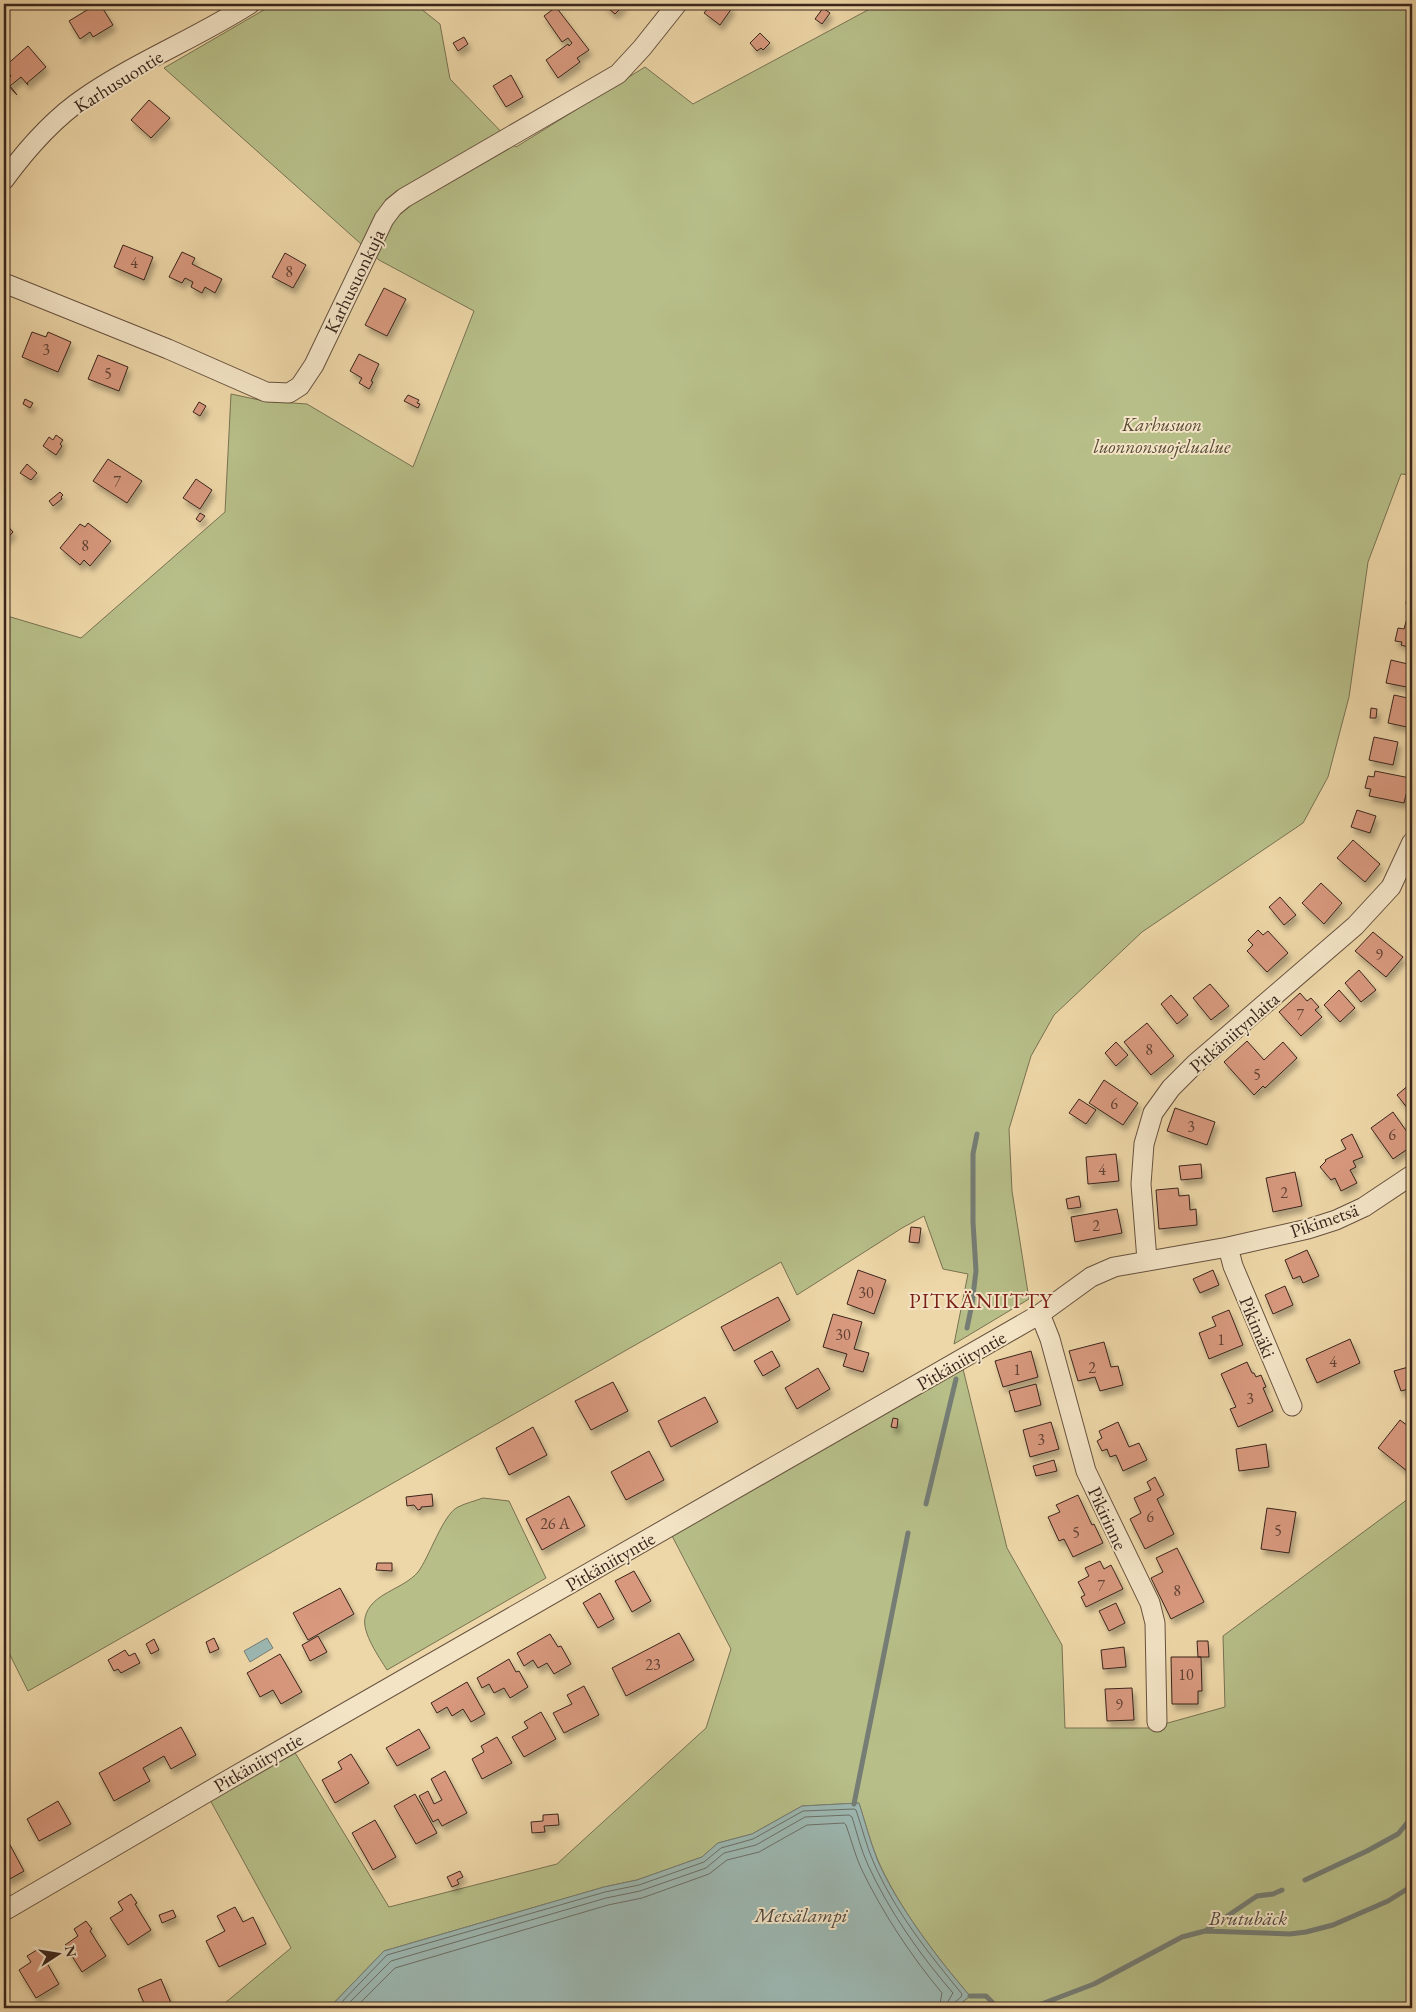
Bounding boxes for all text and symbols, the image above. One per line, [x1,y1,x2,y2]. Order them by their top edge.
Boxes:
street label: Karhusuontie [69,44,167,119]
street label: Karhusuonkuja [318,225,391,338]
house number: 4 [130,252,138,273]
house number: 8 [285,261,293,282]
house number: 3 [42,339,50,360]
house number: 5 [104,363,112,384]
park label: Karhusuon luonnonsuojelualue [1094,412,1231,459]
house number: 7 [113,471,121,492]
house number: 8 [81,535,89,556]
house number: 9 [1375,944,1383,965]
street label: Pitkäniitynlaita [1184,986,1285,1078]
house number: 7 [1296,1004,1304,1025]
house number: 8 [1145,1039,1153,1060]
house number: 5 [1253,1064,1261,1085]
house number: 6 [1110,1093,1118,1114]
house number: 3 [1187,1116,1195,1137]
house number: 6 [1388,1124,1396,1145]
house number: 4 [1098,1159,1106,1180]
house number: 2 [1280,1182,1288,1203]
street label: Pikimetsä [1287,1197,1362,1244]
house number: 2 [1092,1215,1100,1236]
house number: 30 [858,1282,874,1303]
district label: PITKÄNIITTY [909,1287,1054,1314]
street label: Pikimäki [1233,1293,1282,1362]
house number: 30 [835,1324,851,1345]
street label: Pitkäniityntie [912,1325,1010,1396]
house number: 1 [1217,1329,1225,1350]
house number: 4 [1329,1351,1337,1372]
house number: 2 [1088,1357,1096,1378]
house number: 1 [1013,1359,1021,1380]
house number: 3 [1246,1388,1254,1409]
house number: 3 [1037,1429,1045,1450]
street label: Pikirinne [1082,1482,1133,1554]
house number: 6 [1146,1506,1154,1527]
house number: 26 A [540,1513,571,1534]
house number: 5 [1274,1520,1282,1541]
house number: 5 [1072,1522,1080,1543]
street label: Pitkäniityntie [561,1526,659,1597]
house number: 7 [1097,1575,1105,1596]
house number: 8 [1173,1580,1181,1601]
house number: 23 [645,1654,661,1675]
house number: 10 [1178,1664,1194,1685]
house number: 9 [1115,1694,1123,1715]
street label: Pitkäniityntie [209,1727,307,1798]
water label: Metsälampi [754,1902,849,1928]
water label: Brutubäck [1208,1905,1287,1931]
north arrow [32,1930,82,1980]
text: N [61,1944,81,1959]

